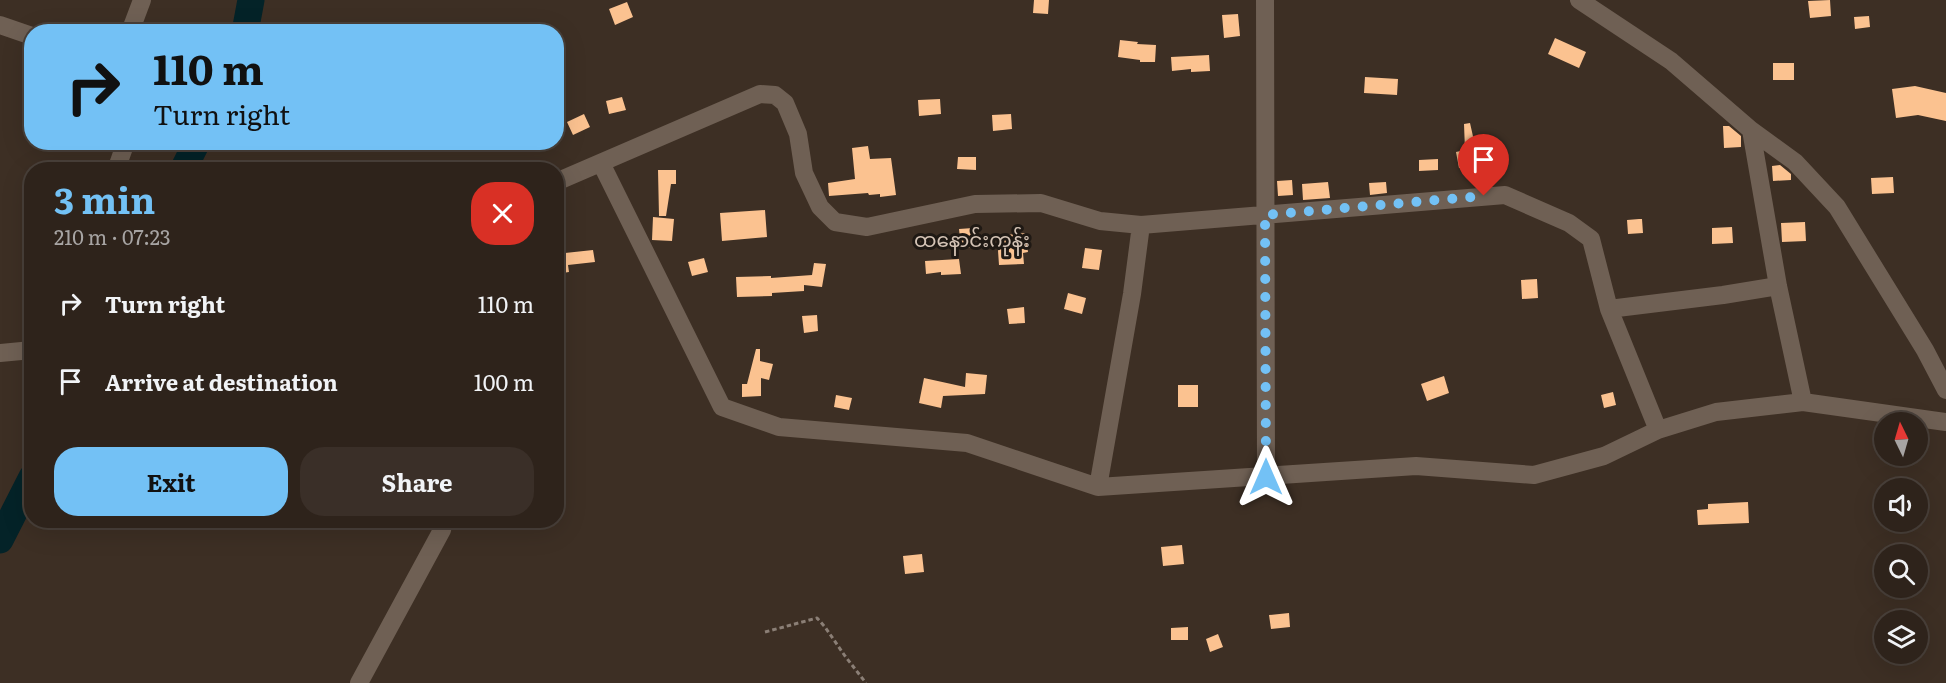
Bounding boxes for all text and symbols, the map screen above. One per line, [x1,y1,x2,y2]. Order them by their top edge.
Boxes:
text: 110 m [153,36,264,98]
icon: right [54,48,132,126]
text: Turn right [153,93,290,133]
pin [1458,134,1509,196]
icon: arrive [1467,143,1500,176]
text: 3 min [54,172,155,225]
button: close [471,182,534,245]
text: 210 m · 07:23 [54,221,171,251]
district label: ထနောင်းကုန်း [914,223,1030,257]
icon: right [54,287,87,320]
text: Turn right [105,287,225,320]
text: 110 m [478,287,534,320]
icon: arrive [54,365,87,398]
text: Arrive at destination [105,365,338,398]
text: 100 m [474,365,534,398]
north arrow [1874,412,1928,466]
map controls [1874,412,1928,664]
position arrow [1234,445,1298,509]
button: Exit [54,447,288,516]
button: Share [300,447,534,516]
button: sound [1874,478,1928,532]
button: search [1874,544,1928,598]
button: layers [1874,610,1928,664]

